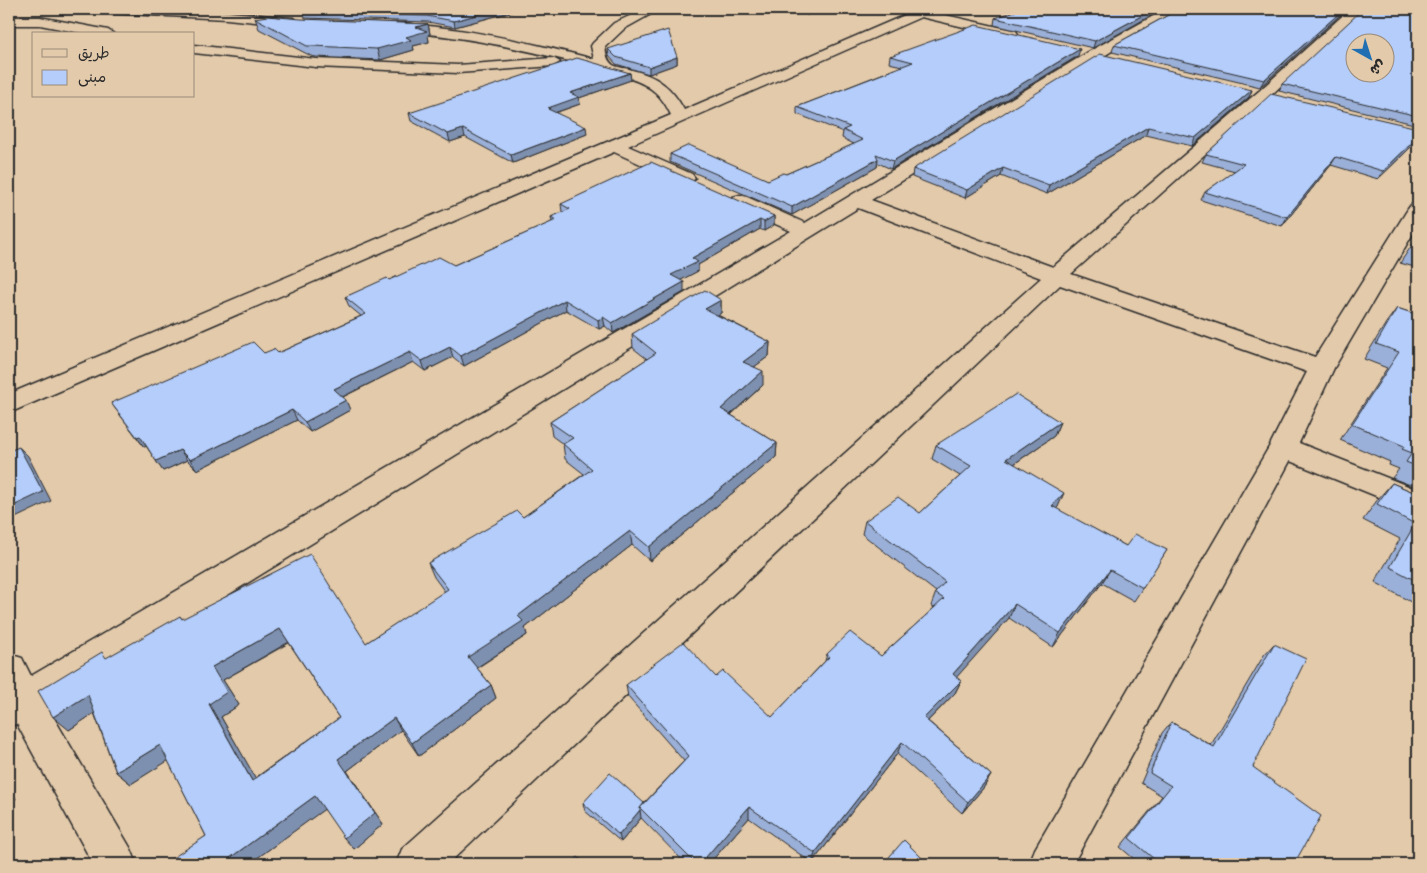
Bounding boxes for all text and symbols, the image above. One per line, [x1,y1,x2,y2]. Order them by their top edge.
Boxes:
legend [32,32,195,98]
north arrow [1344,32,1394,82]
text: طريق [78,44,110,64]
text: ش [1366,55,1389,79]
text: مبنى [78,68,106,88]

